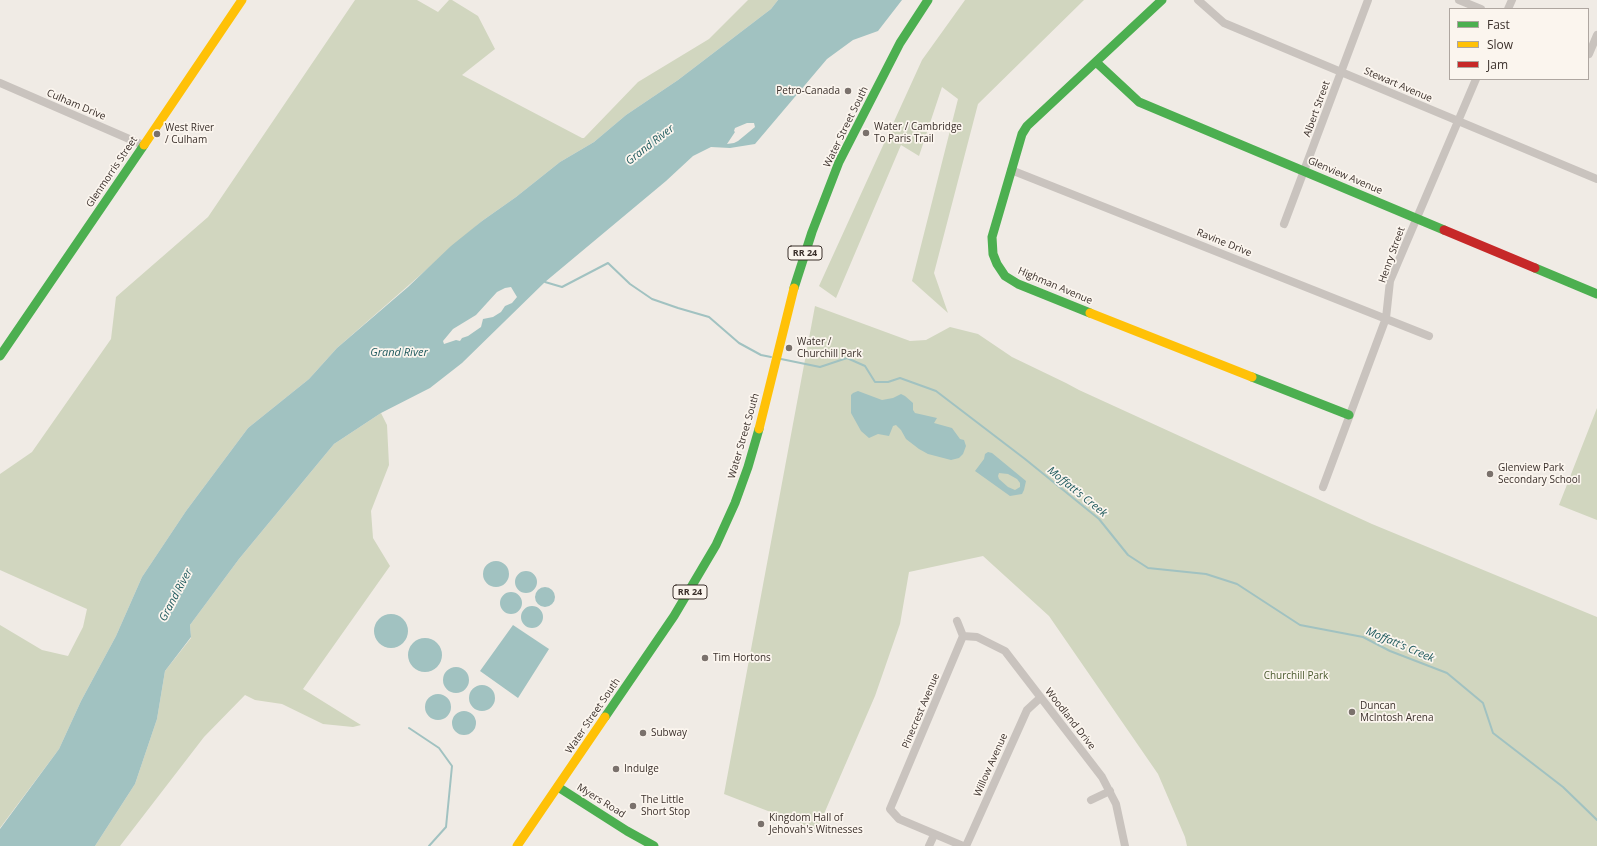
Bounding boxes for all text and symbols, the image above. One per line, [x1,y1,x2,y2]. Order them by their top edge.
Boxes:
legend [1449,8,1589,80]
text: Fast [1487,16,1510,33]
text: Slow [1487,36,1513,53]
text: Jam [1487,56,1508,73]
street label: Stewart Avenue [1362,65,1434,105]
street label: Albert Street [1301,79,1333,139]
place label: Petro-Canada [776,85,840,97]
street label: Water Street South [821,85,871,169]
marker: Petro-Canada [843,86,853,96]
street label: Culham Drive [45,87,107,123]
place label: Water / Cambridge To Paris Trail [874,121,962,144]
place label: West River / Culham [165,122,214,146]
water label: Grand River [623,122,677,168]
marker: Water / Cambridge To Paris Trail [861,128,871,138]
marker: West River / Culham [152,129,162,139]
street label: Glenmorris Street [84,134,140,210]
street label: Glenview Avenue [1306,155,1384,197]
street label: Henry Street [1376,225,1408,285]
street label: Ravine Drive [1195,227,1253,259]
road number: RR 24 [788,246,822,260]
street label: Highman Avenue [1016,265,1094,307]
place label: Water / Churchill Park [797,336,862,360]
marker: Water / Churchill Park [784,343,794,353]
water label: Grand River [370,346,428,360]
street label: Water Street South [726,392,762,480]
place label: Glenview Park Secondary School [1498,462,1580,486]
water label: Moffatt's Creek [1045,464,1109,520]
marker: Glenview Park Secondary School [1485,469,1495,479]
water label: Grand River [157,566,195,624]
road number: RR 24 [673,585,707,599]
water label: Moffatt's Creek [1364,625,1436,665]
place label: Tim Hortons [713,652,771,664]
marker: Tim Hortons [700,653,710,663]
park label: Churchill Park [1264,670,1328,682]
street label: Pinecrest Avenue [900,672,942,750]
street label: Water Street South [563,676,623,756]
street label: Woodland Drive [1042,686,1098,752]
place label: Duncan McIntosh Arena [1360,700,1434,724]
marker: Duncan McIntosh Arena [1347,707,1357,717]
place label: Subway [651,727,687,739]
marker: Subway [638,728,648,738]
street label: Willow Avenue [972,732,1010,798]
place label: Indulge [624,763,659,775]
marker: Indulge [611,764,621,774]
street label: Myers Road [575,781,627,821]
place label: The Little Short Stop [641,794,690,818]
marker: The Little Short Stop [628,801,638,811]
place label: Kingdom Hall of Jehovah's Witnesses [769,812,863,836]
marker: Kingdom Hall of Jehovah's Witnesses [756,819,766,829]

